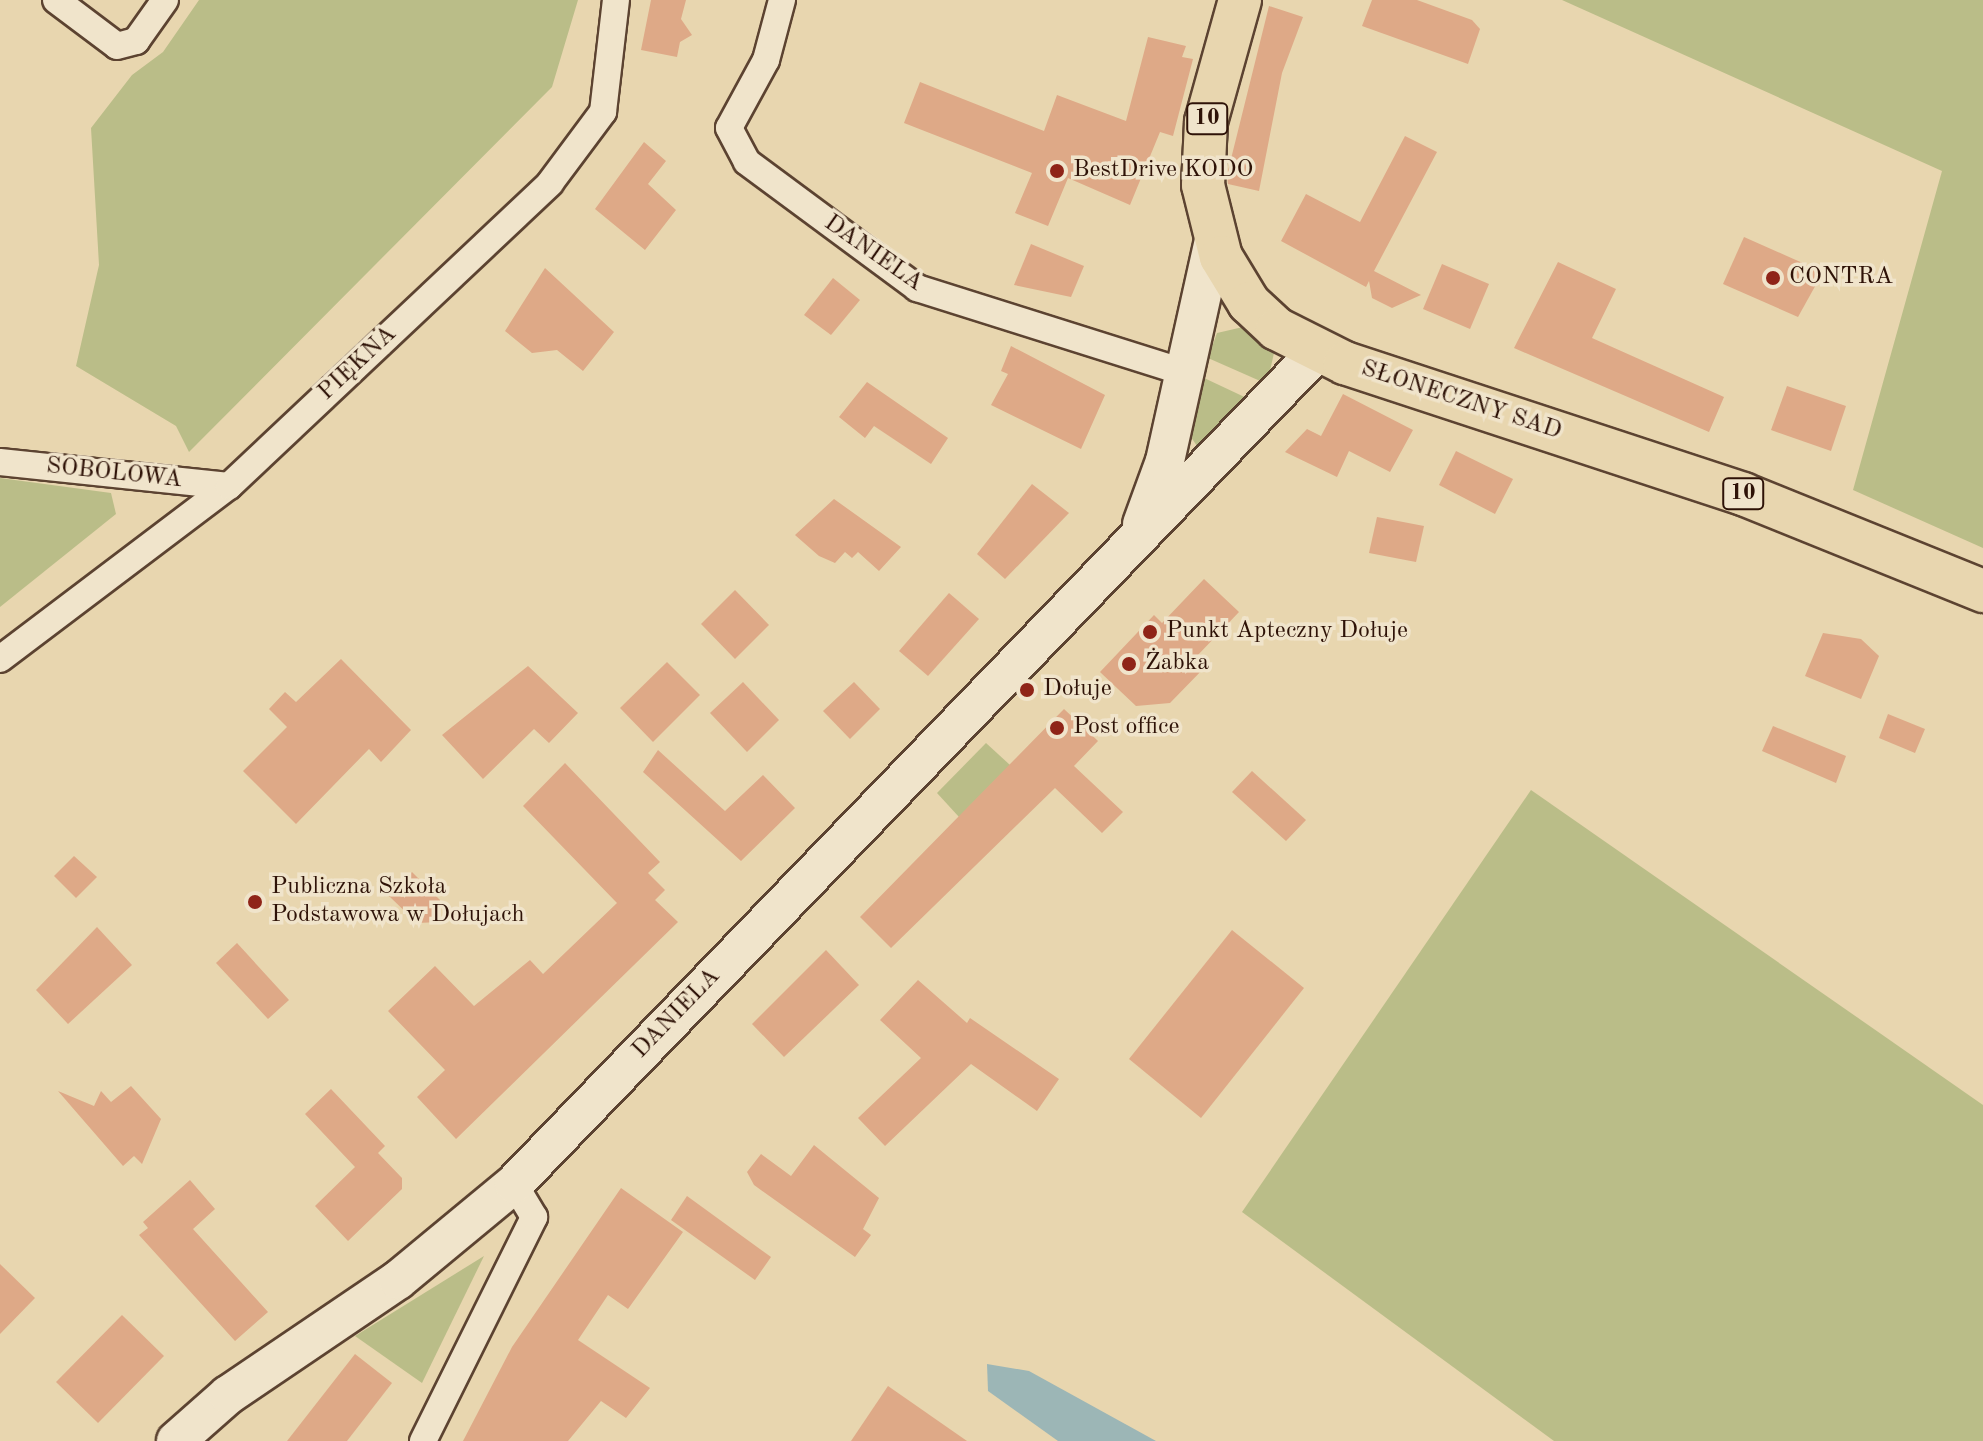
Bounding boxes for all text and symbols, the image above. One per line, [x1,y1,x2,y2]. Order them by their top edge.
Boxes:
road number: 10 [1185,101,1229,137]
place label: BestDrive KODO [1073,157,1253,185]
marker: BestDrive KODO [1048,162,1066,180]
street label: DANIELA [818,209,928,299]
place label: CONTRA [1789,264,1893,292]
marker: CONTRA [1764,269,1782,287]
street label: PIĘKNA [313,321,403,407]
street label: SŁONECZNY SAD [1357,355,1565,447]
street label: SOBOLOWA [45,453,183,495]
road number: 10 [1721,476,1765,512]
place label: Punkt Apteczny Dołuje [1166,618,1408,646]
marker: Punkt Apteczny Dołuje [1141,623,1159,641]
place label: Żabka [1145,650,1209,678]
marker: Żabka [1120,655,1138,673]
place label: Dołuje [1043,676,1112,704]
marker: Dołuje [1018,681,1036,699]
place label: Post office [1073,714,1180,742]
marker: Post office [1048,719,1066,737]
place label: Publiczna Szkoła Podstawowa w Dołujach [271,874,524,930]
marker: Publiczna Szkoła Podstawowa w Dołujach [246,893,264,911]
street label: DANIELA [627,963,727,1065]

